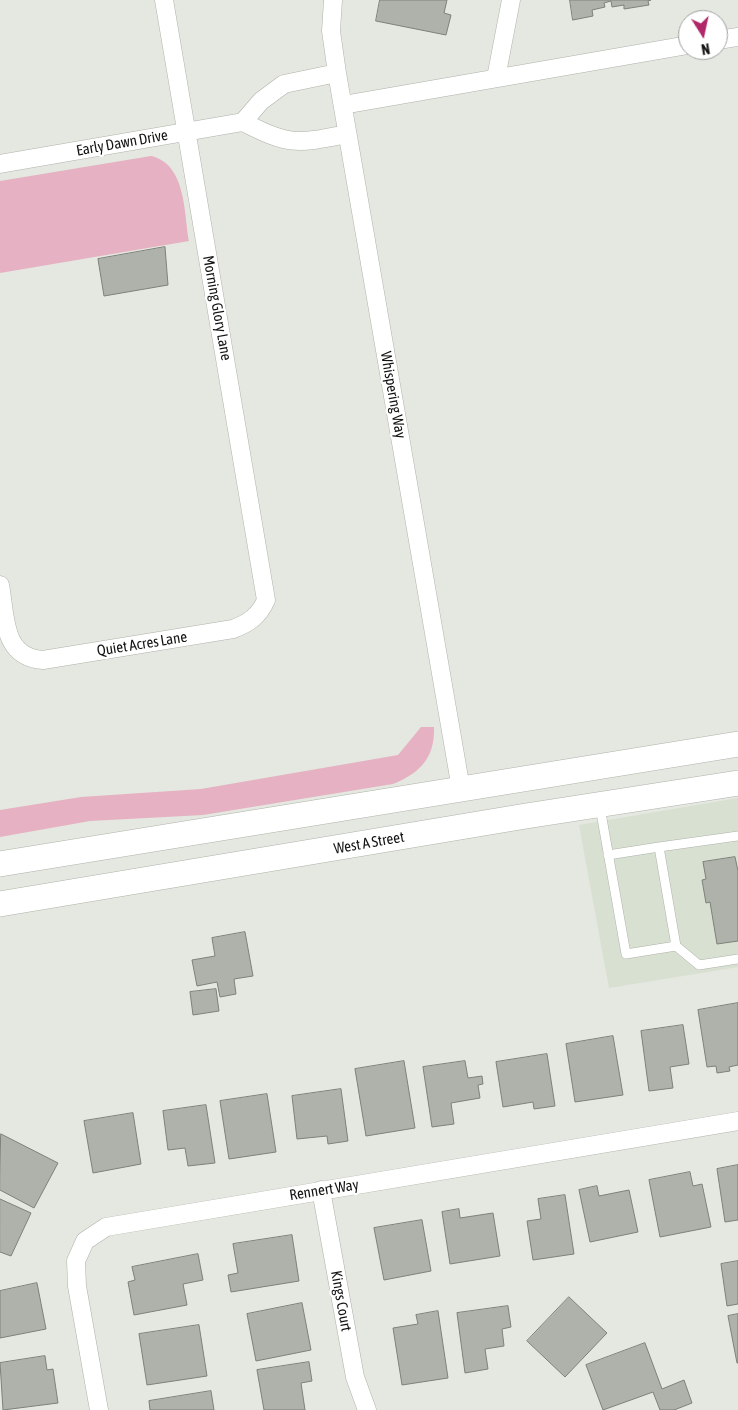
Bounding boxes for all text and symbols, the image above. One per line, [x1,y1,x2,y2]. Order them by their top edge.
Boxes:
north arrow [678,10,728,60]
text: N [700,40,711,57]
street label: Early Dawn Drive [75,126,169,160]
street label: Morning Glory Lane [199,254,235,362]
street label: Whispering Way [376,350,410,440]
street label: Quiet Acres Lane [96,628,188,660]
street label: West A Street [332,828,406,858]
street label: Rennert Way [288,1176,360,1204]
street label: Kings Court [327,1269,355,1333]

